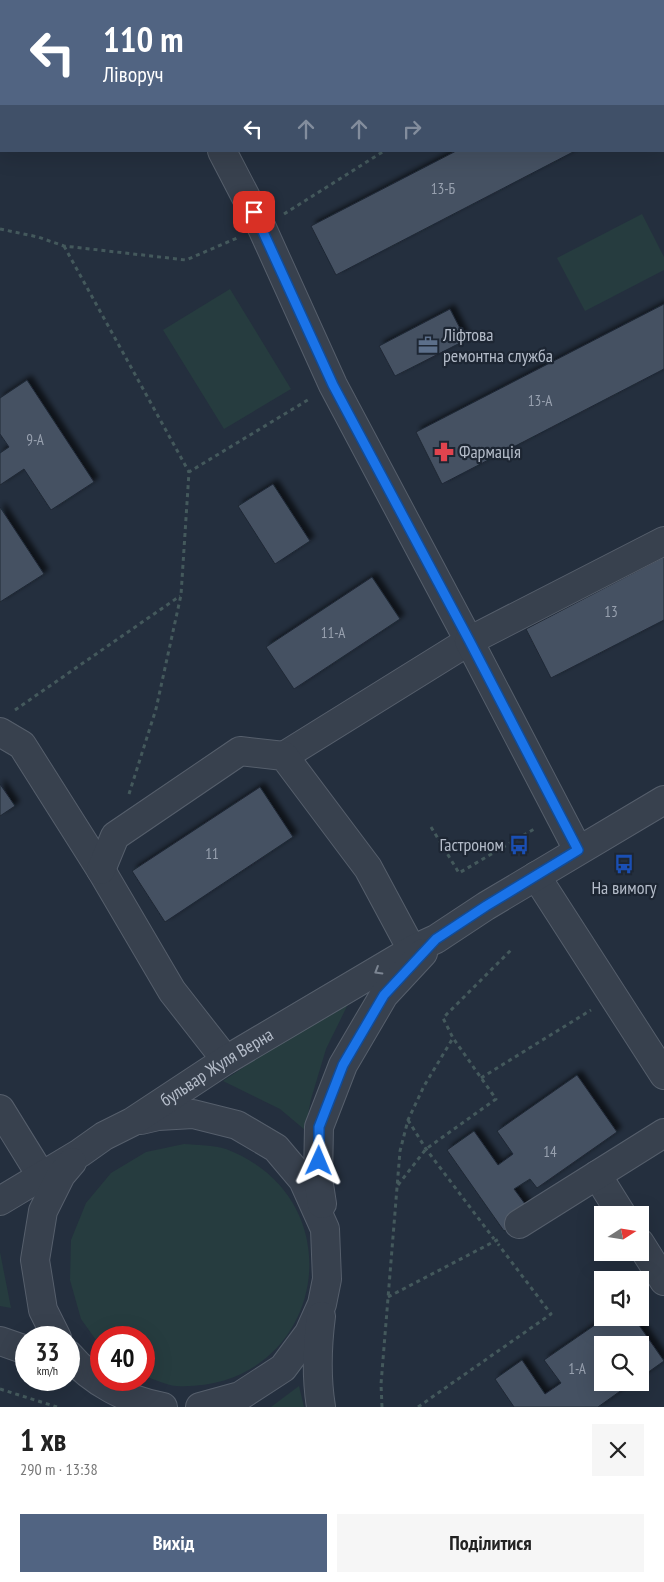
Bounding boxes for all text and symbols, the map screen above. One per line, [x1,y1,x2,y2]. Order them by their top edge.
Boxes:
text: 110 m [103,16,184,62]
icon: left [20,20,85,85]
text: Ліворуч [103,60,164,88]
icon: left [239,115,267,143]
icon: ahead [292,115,320,143]
icon: ahead [345,115,373,143]
icon: right [398,115,426,143]
house number: 13-Б [431,179,456,198]
pin [233,191,275,233]
icon: arrive [240,198,268,226]
place label: Ліфтова ремонтна служба [442,323,553,367]
office icon: Ліфтова ремонтна служба [417,334,439,356]
house number: 13-А [528,391,553,410]
house number: 9-А [26,430,45,449]
place label: Фармація [459,440,521,463]
pharmacy icon: Фармація [433,441,455,463]
house number: 13 [604,602,618,621]
house number: 11-А [321,623,346,642]
place label: Гастроном [439,833,504,856]
bus stop icon: Гастроном [508,834,530,856]
house number: 11 [205,844,219,863]
bus stop icon: На вимогу [613,853,635,875]
place label: На вимогу [591,876,657,899]
one-way arrow [374,964,383,974]
street label: бульвар Жуля Верна [156,1023,277,1111]
position arrow [292,1134,344,1186]
house number: 14 [543,1142,557,1161]
north arrow [594,1206,649,1261]
map controls [594,1206,649,1391]
button: sound [594,1271,649,1326]
speed limit sign: 40 [90,1326,155,1391]
text: 33 [36,1336,59,1368]
button: search [594,1336,649,1391]
house number: 1-А [568,1359,587,1378]
text: km/h [37,1363,58,1378]
text: 1 хв [20,1420,66,1459]
button: close [592,1424,644,1476]
text: 290 m · 13:38 [20,1459,98,1479]
button: Вихід [20,1514,327,1572]
button: Поділитися [337,1514,644,1572]

